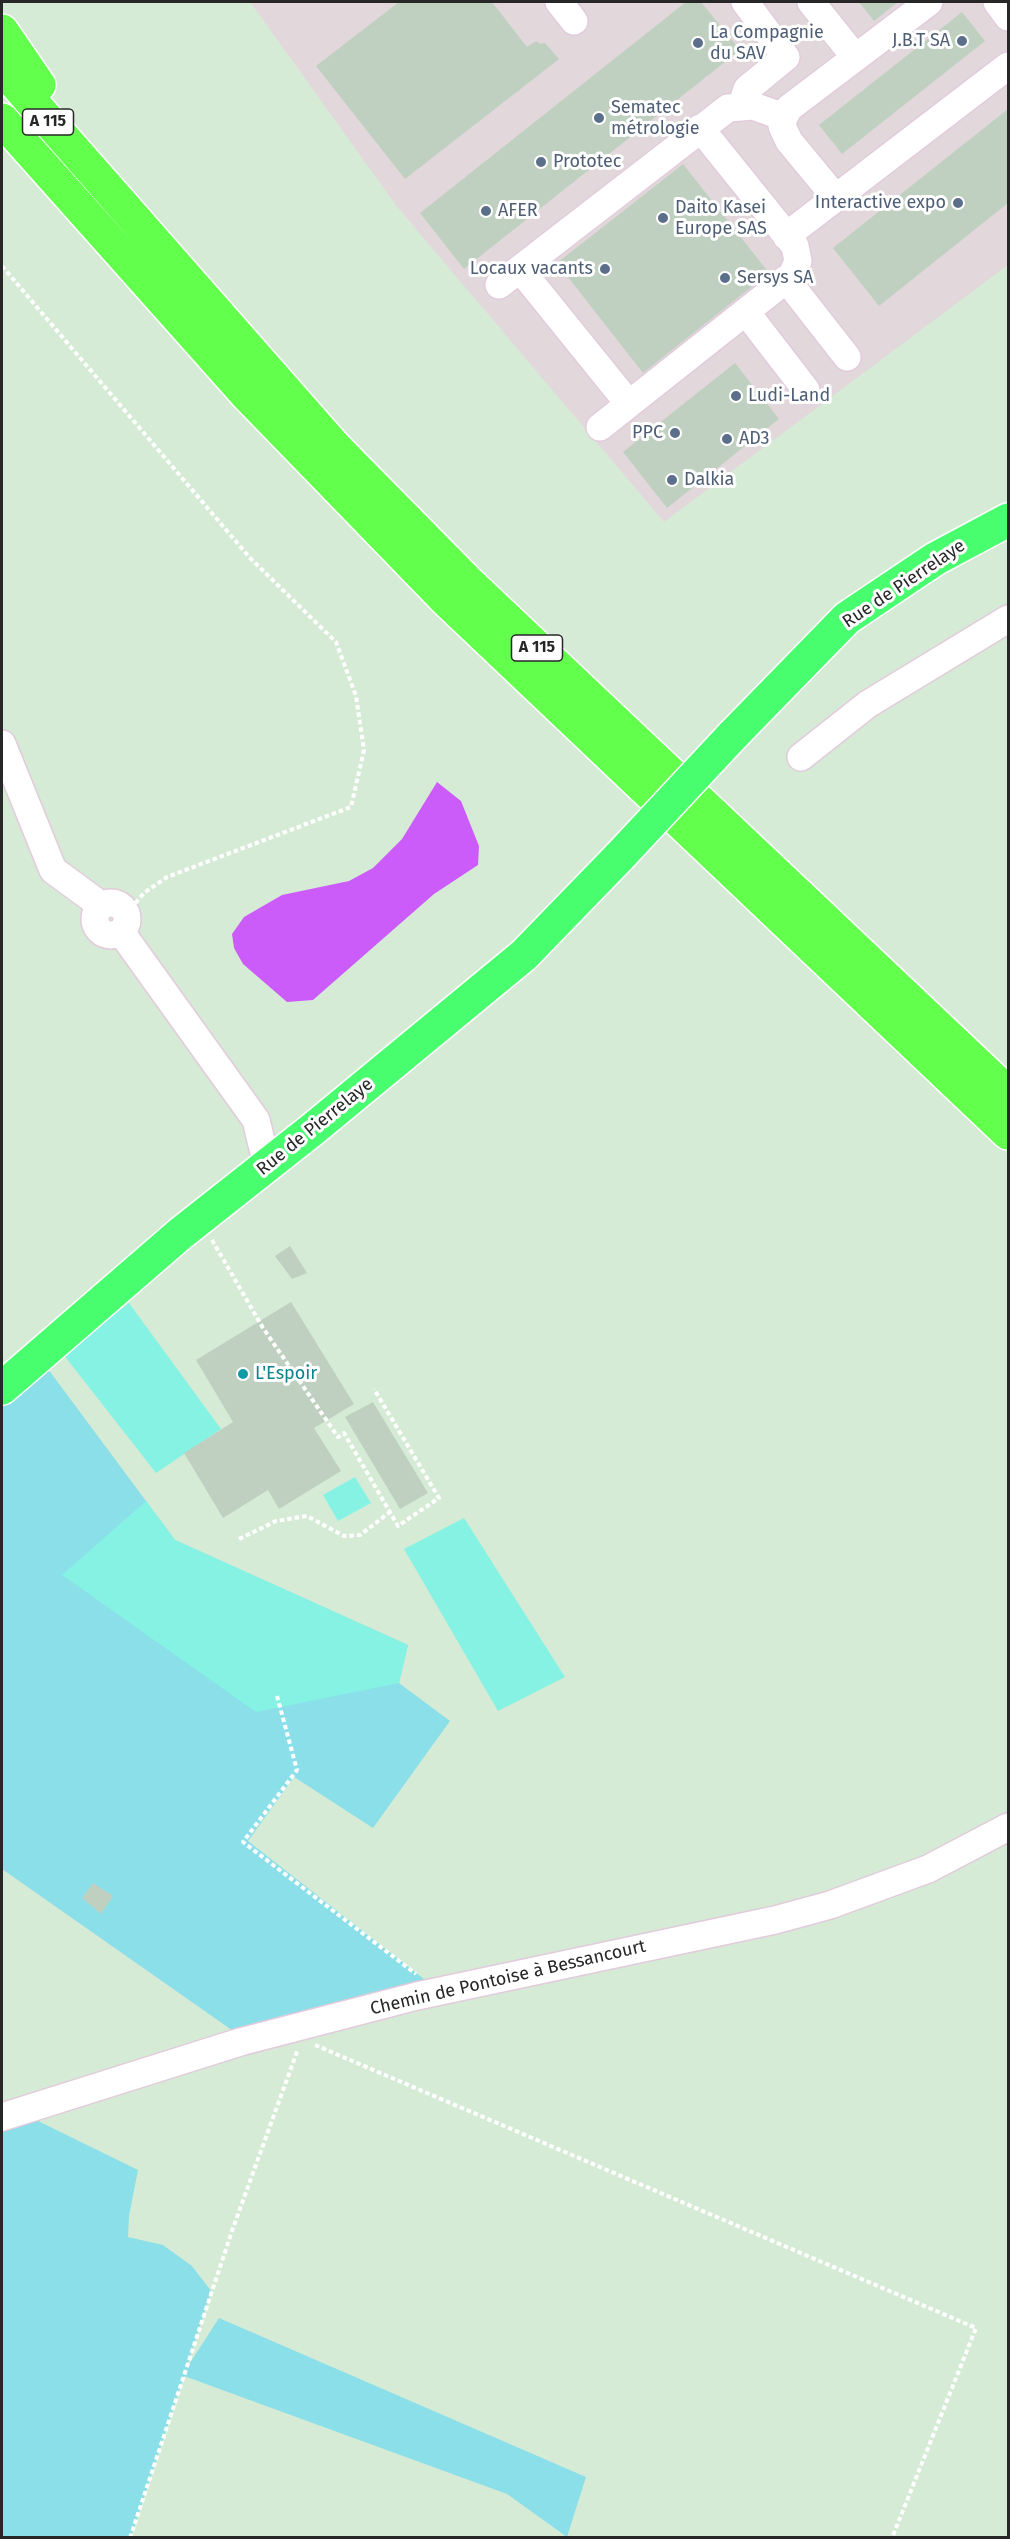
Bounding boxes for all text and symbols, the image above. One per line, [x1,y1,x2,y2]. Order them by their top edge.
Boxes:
place label: La Compagnie du SAV [710,22,824,64]
place label: J.B.T SA [892,30,950,52]
marker: J.B.T SA [955,34,969,48]
marker: La Compagnie du SAV [691,36,705,50]
place label: Sematec métrologie [611,97,700,140]
road number: A 115 [22,109,74,135]
marker: Sematec métrologie [592,111,606,125]
place label: Prototec [553,151,621,173]
marker: Prototec [534,155,548,169]
place label: Interactive expo [815,192,946,214]
marker: Interactive expo [951,196,965,210]
place label: Daito Kasei Europe SAS [675,197,767,240]
place label: AFER [498,200,538,222]
marker: AFER [479,204,493,218]
marker: Daito Kasei Europe SAS [656,211,670,225]
place label: Locaux vacants [470,258,593,280]
marker: Locaux vacants [598,262,612,276]
place label: Sersys SA [737,267,813,289]
marker: Sersys SA [718,271,732,285]
place label: Ludi-Land [748,385,830,407]
marker: Ludi-Land [729,389,743,403]
place label: PPC [632,422,663,444]
marker: PPC [668,426,682,440]
place label: AD3 [739,428,770,450]
marker: AD3 [720,432,734,446]
place label: Dalkia [684,469,734,491]
marker: Dalkia [665,473,679,487]
street label: Rue de Pierrelaye [839,535,969,633]
road number: A 115 [512,635,562,661]
street label: Rue de Pierrelaye [253,1074,377,1180]
place label: L'Espoir [255,1363,317,1385]
marker: L'Espoir [236,1367,250,1381]
street label: Chemin de Pontoise à Bessancourt [368,1936,648,2020]

